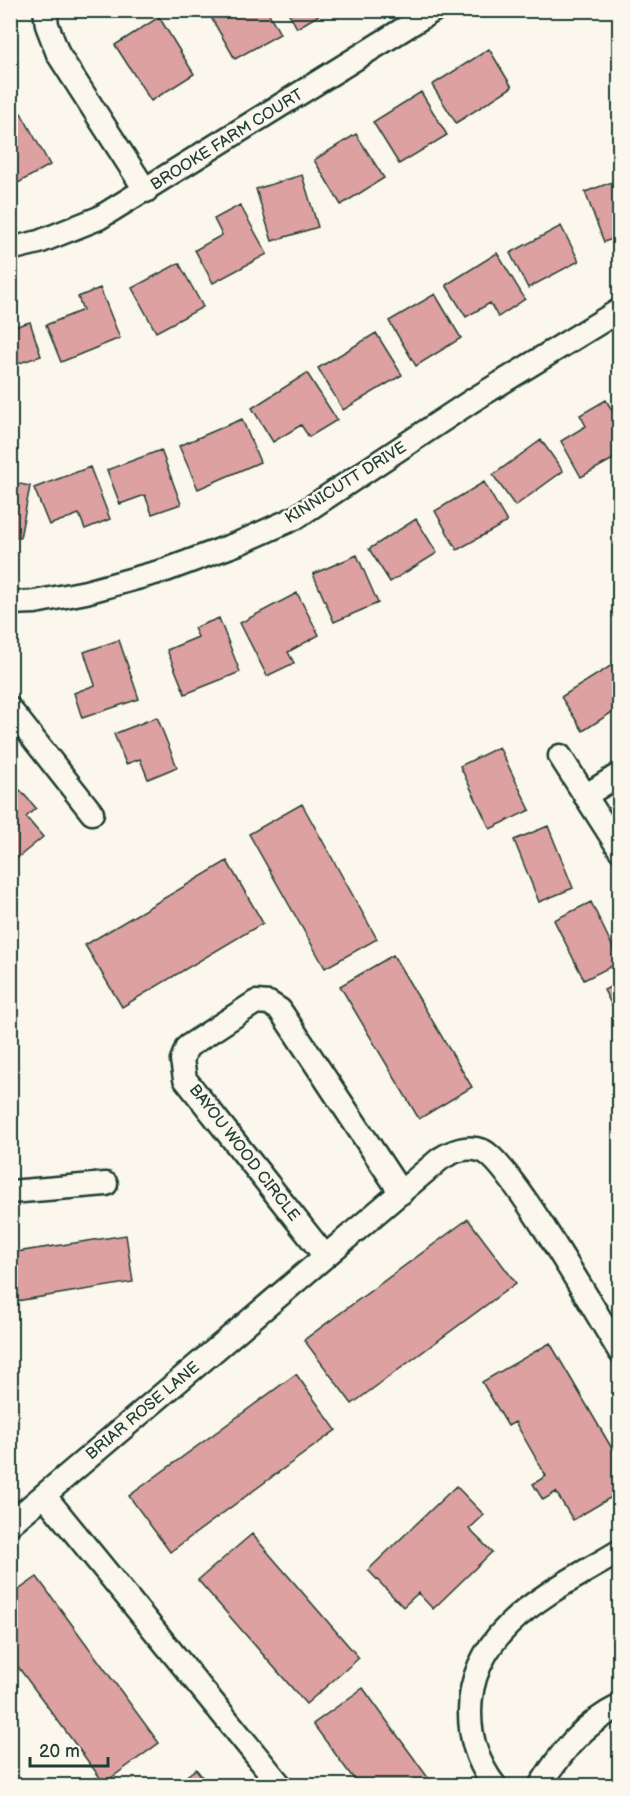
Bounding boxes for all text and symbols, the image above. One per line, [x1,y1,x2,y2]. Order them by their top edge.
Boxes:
street label: BROOKE FARM COURT [147,85,307,195]
street label: KINNICUTT DRIVE [282,438,410,528]
street label: BAYOU WOOD CIRCLE [185,1081,303,1225]
street label: BRIAR ROSE LANE [82,1358,204,1464]
scale bar [30,1730,108,1768]
text: 20 m [39,1741,80,1762]

